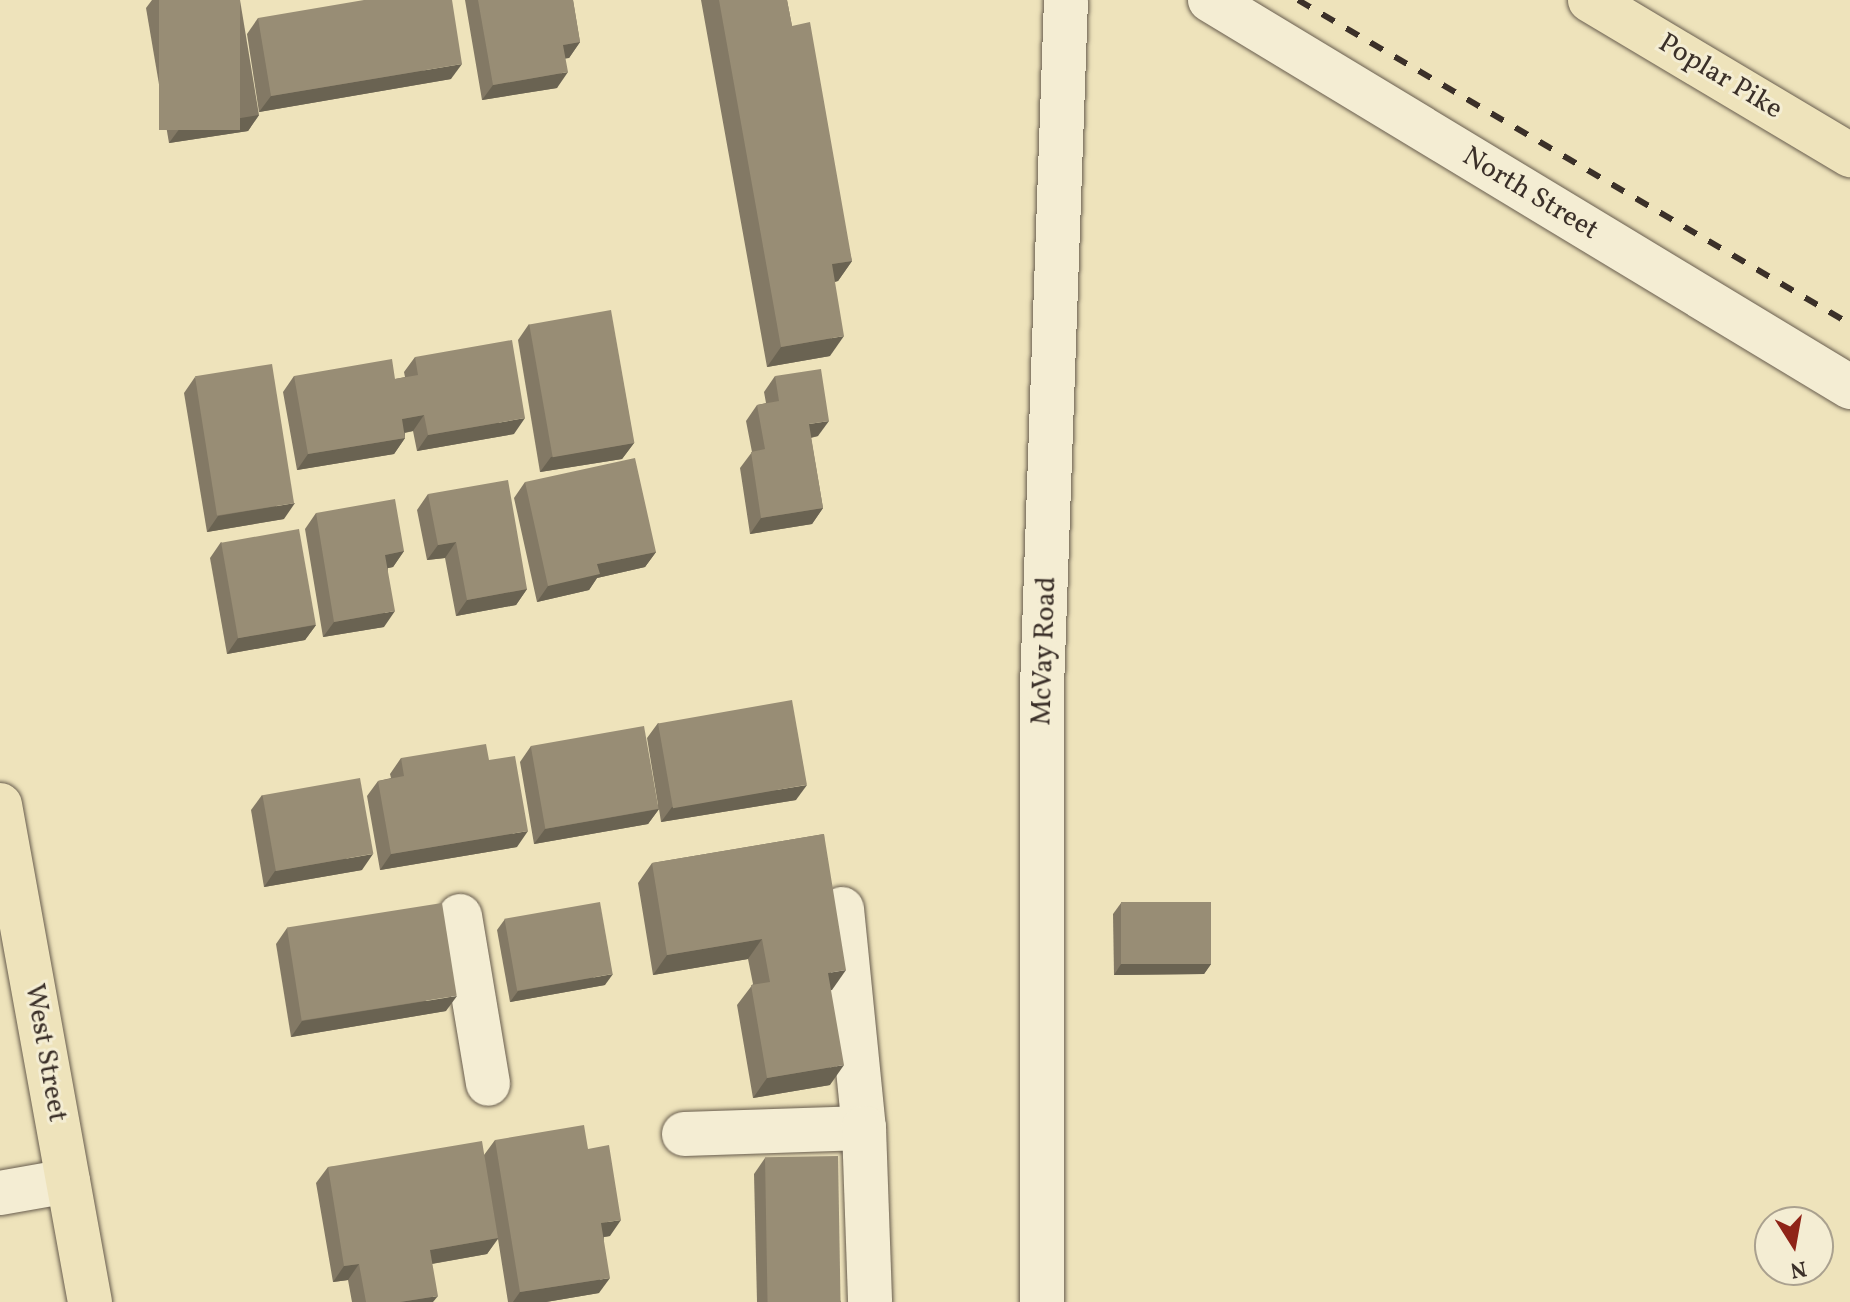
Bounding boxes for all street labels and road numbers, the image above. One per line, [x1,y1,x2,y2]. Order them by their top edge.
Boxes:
street label: Poplar Pike [1652,27,1788,127]
street label: North Street [1456,140,1604,248]
street label: McVay Road [1026,576,1064,726]
street label: West Street [16,981,74,1125]

